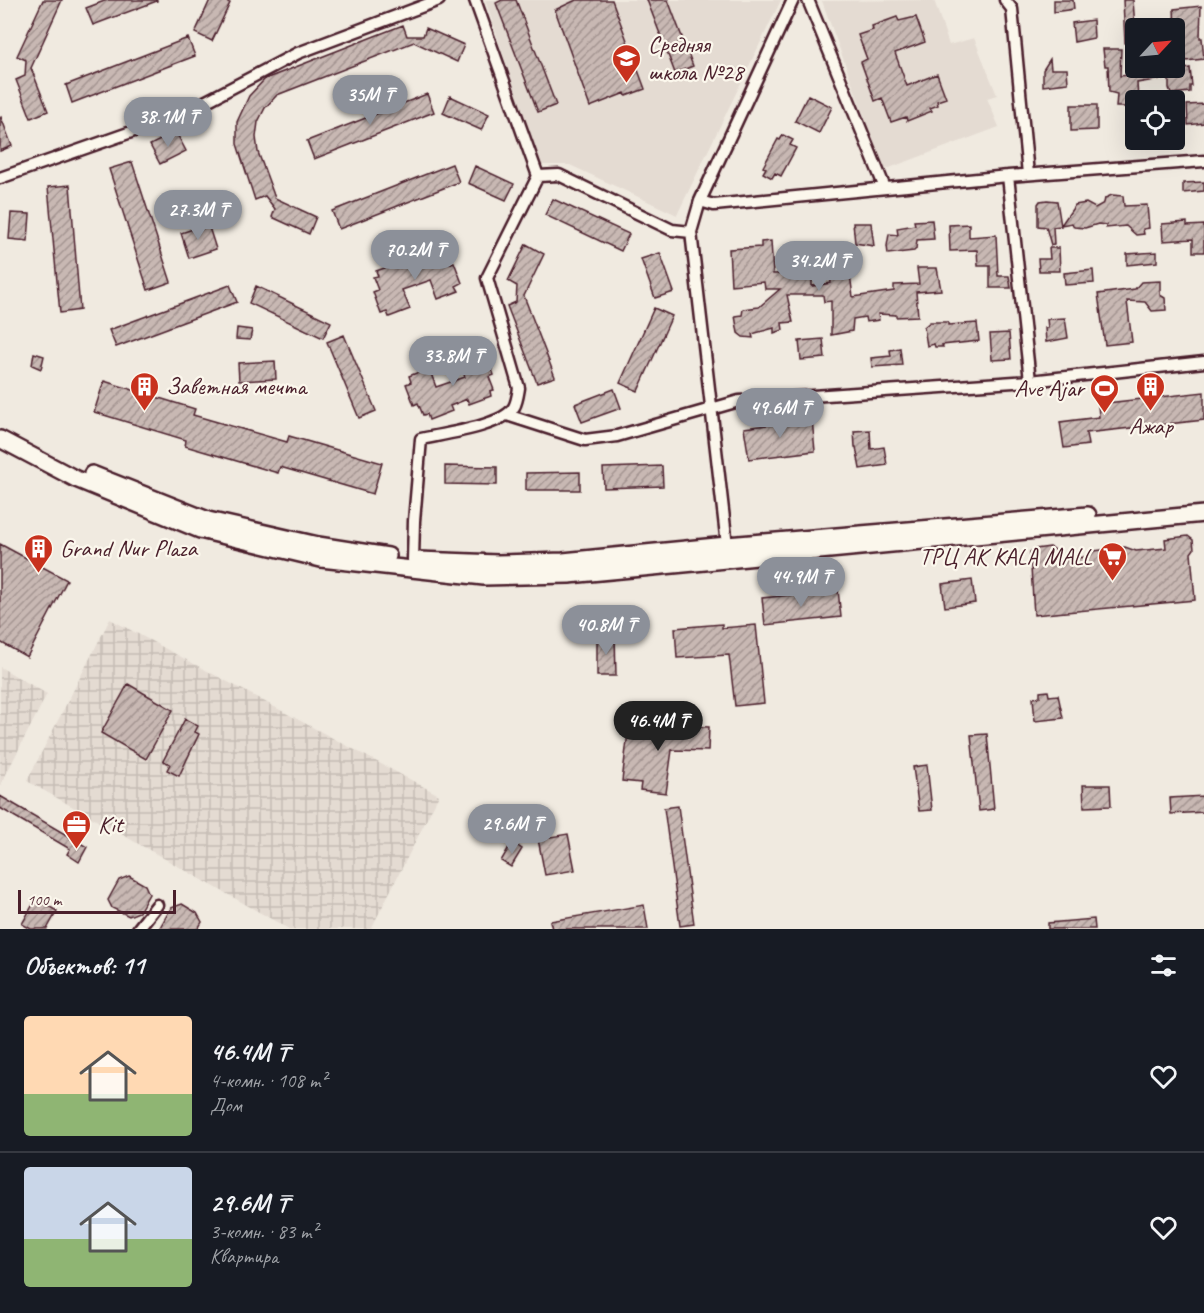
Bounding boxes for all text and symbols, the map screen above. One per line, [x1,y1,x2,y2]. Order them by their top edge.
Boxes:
north arrow [1125,18,1185,78]
map controls [1125,18,1185,150]
place label: Средняя школа №28 [648,29,746,87]
school or university icon: Средняя школа №28 [611,42,643,84]
pin: 35M ₸ [328,75,412,126]
text: 35M ₸ [347,82,393,107]
button: locate [1125,90,1185,150]
pin: 38.1M ₸ [113,97,223,148]
text: 38.1M ₸ [138,104,198,129]
pin: 27.3M ₸ [143,190,253,241]
text: 27.3M ₸ [168,197,228,222]
pin: 70.2M ₸ [360,230,470,281]
text: 70.2M ₸ [385,237,445,262]
pin: 34.2M ₸ [764,241,874,292]
text: 34.2M ₸ [789,248,849,273]
pin: 33.8M ₸ [398,336,508,387]
text: 33.8M ₸ [423,343,483,368]
building icon: Заветная мечта [129,370,161,412]
building icon: Ажар [1135,370,1167,412]
place label: Заветная мечта [166,371,308,401]
sports icon: Ave Ajar [1089,372,1121,414]
place label: Ave Ajar [1015,373,1086,403]
pin: 49.6M ₸ [725,388,835,439]
text: 49.6M ₸ [750,395,810,420]
place label: Ажар [1129,411,1175,441]
building icon: Grand Nur Plaza [23,532,55,574]
place label: Grand Nur Plaza [60,533,198,563]
supermarket icon: ТРЦ AK KALA MALL [1097,540,1129,582]
place label: ТРЦ AK KALA MALL [919,541,1093,571]
pin: 44.9M ₸ [746,557,856,608]
text: 44.9M ₸ [771,564,831,589]
pin: 40.8M ₸ [551,605,661,656]
text: 40.8M ₸ [576,612,636,637]
pin: 46.4M ₸ [603,701,713,752]
text: 46.4M ₸ [628,708,688,733]
pin: 29.6M ₸ [457,804,567,855]
office icon: Kit [61,808,93,850]
place label: Kit [98,809,125,839]
text: 29.6M ₸ [482,811,542,836]
scale bar [18,887,176,914]
text: 100 m [27,890,61,910]
text: Объектов: 11 [24,949,144,982]
icon: filters [1147,949,1180,982]
text: 46.4M ₸ [210,1035,289,1068]
icon: home [72,1040,144,1112]
icon: heart [1147,1060,1180,1093]
text: 4-комн. · 108 m² [210,1068,327,1093]
text: Дом [210,1093,242,1118]
text: 29.6M ₸ [210,1186,288,1219]
icon: home [72,1191,144,1263]
icon: heart [1147,1211,1180,1244]
text: 3-комн. · 83 m² [210,1219,318,1244]
text: Квартира [210,1244,278,1269]

